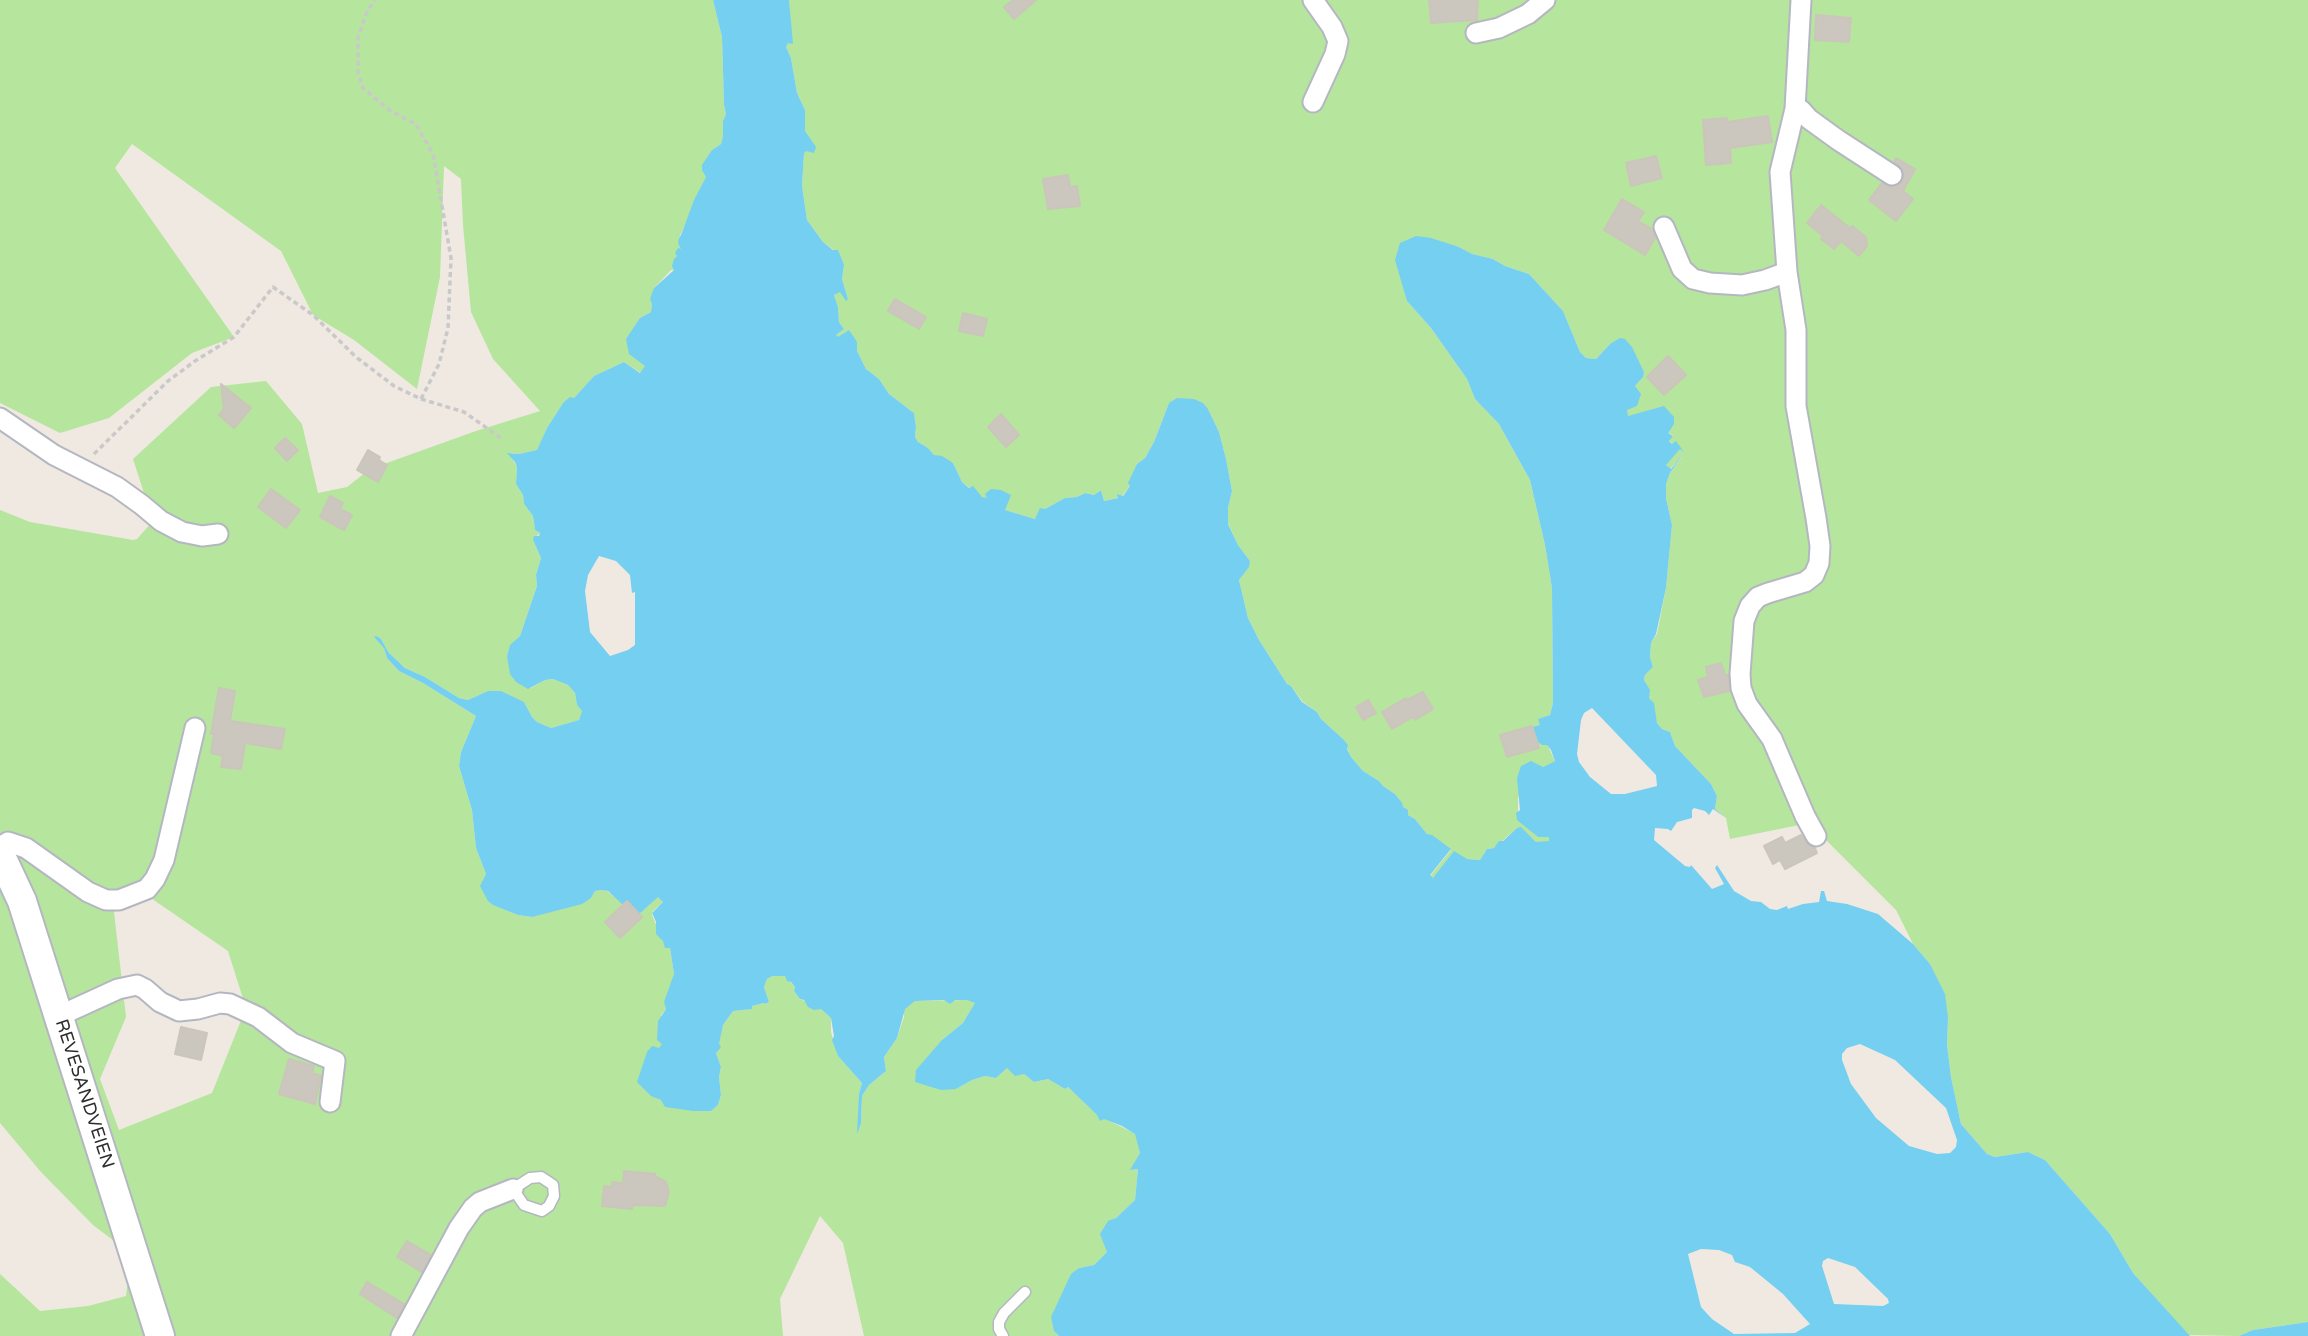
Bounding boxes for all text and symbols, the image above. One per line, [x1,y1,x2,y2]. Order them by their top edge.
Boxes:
street label: REVESANDVEIEN [50,1017,118,1171]

